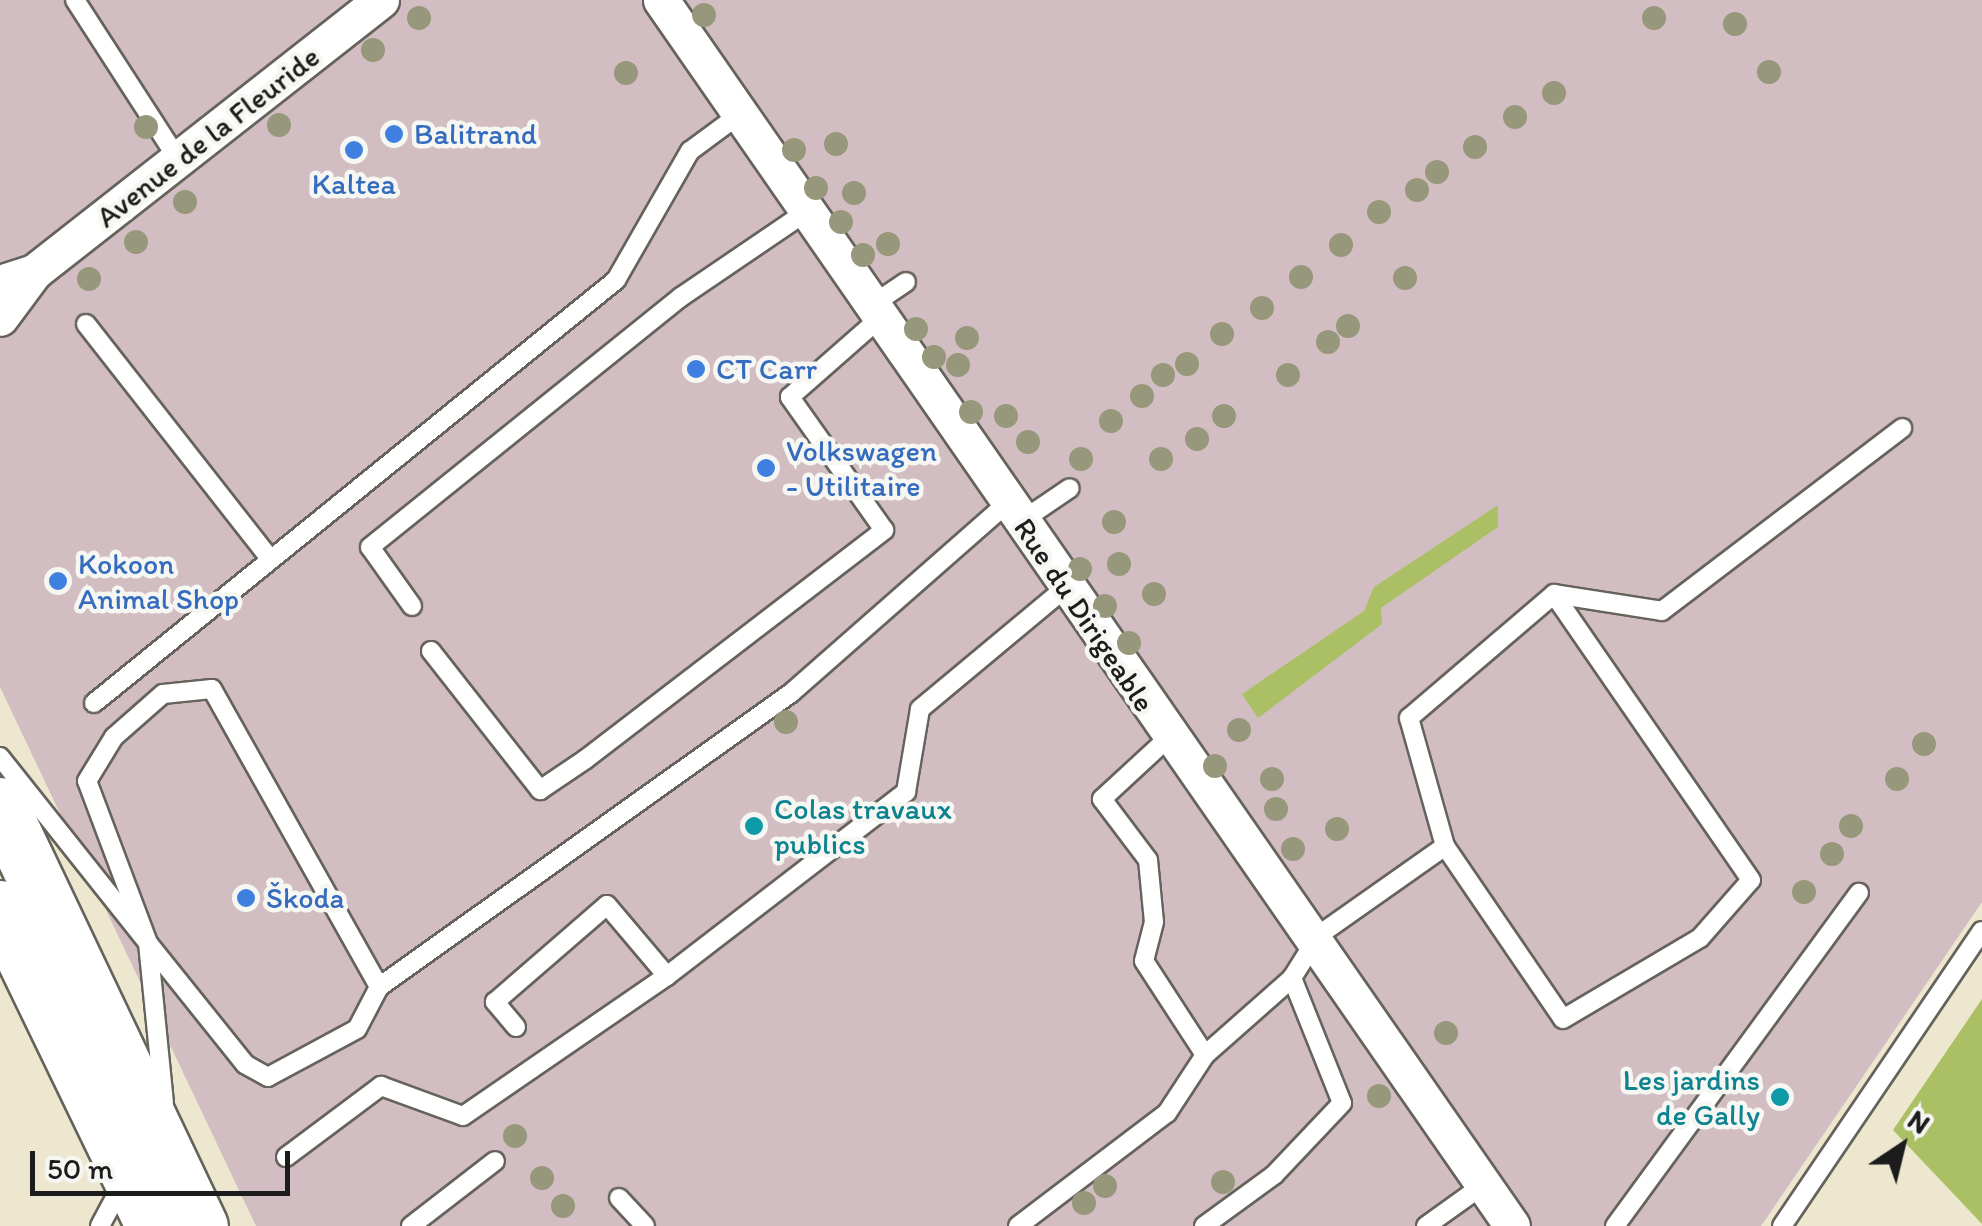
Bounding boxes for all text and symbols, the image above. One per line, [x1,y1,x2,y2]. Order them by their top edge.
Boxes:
street label: Avenue de la Fleuride [89,39,327,235]
place label: Balitrand [414,116,537,152]
marker: Balitrand [383,123,405,145]
marker: Kaltea [343,139,365,161]
place label: Kaltea [312,166,396,202]
place label: CT Carr [716,351,817,387]
marker: CT Carr [685,358,707,380]
place label: Volkswagen - Utilitaire [786,433,937,504]
marker: Volkswagen - Utilitaire [755,457,777,479]
street label: Rue du Dirigeable [1006,511,1162,719]
place label: Kokoon Animal Shop [78,546,239,616]
marker: Kokoon Animal Shop [47,570,69,592]
place label: Colas travaux publics [774,791,950,862]
marker: Colas travaux publics [743,815,765,837]
place label: Škoda [266,880,344,916]
marker: Škoda [235,887,257,909]
place label: Les jardins de Gally [1622,1062,1760,1132]
marker: Les jardins de Gally [1769,1086,1791,1108]
north arrow [1852,1096,1952,1196]
text: N [1902,1102,1937,1141]
scale bar [35,1131,295,1193]
text: 50 m [47,1150,113,1187]

